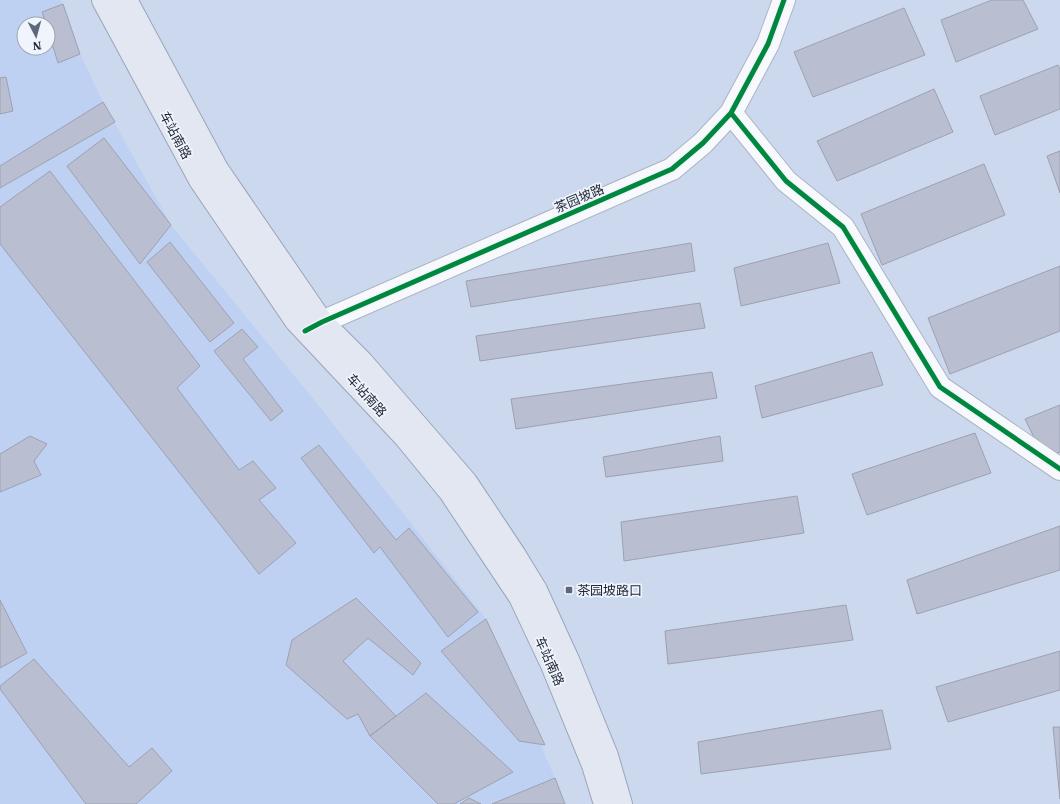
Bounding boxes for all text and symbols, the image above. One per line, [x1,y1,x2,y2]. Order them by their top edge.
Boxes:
north arrow [16,16,56,56]
text: N [32,39,42,53]
street label: 车站南路 [156,108,195,162]
street label: 茶园坡路 [552,180,606,216]
street label: 车站南路 [343,370,390,420]
place label: 茶园坡路口 [577,582,642,599]
marker: 茶园坡路口 [564,585,574,595]
street label: 车站南路 [531,634,568,688]

